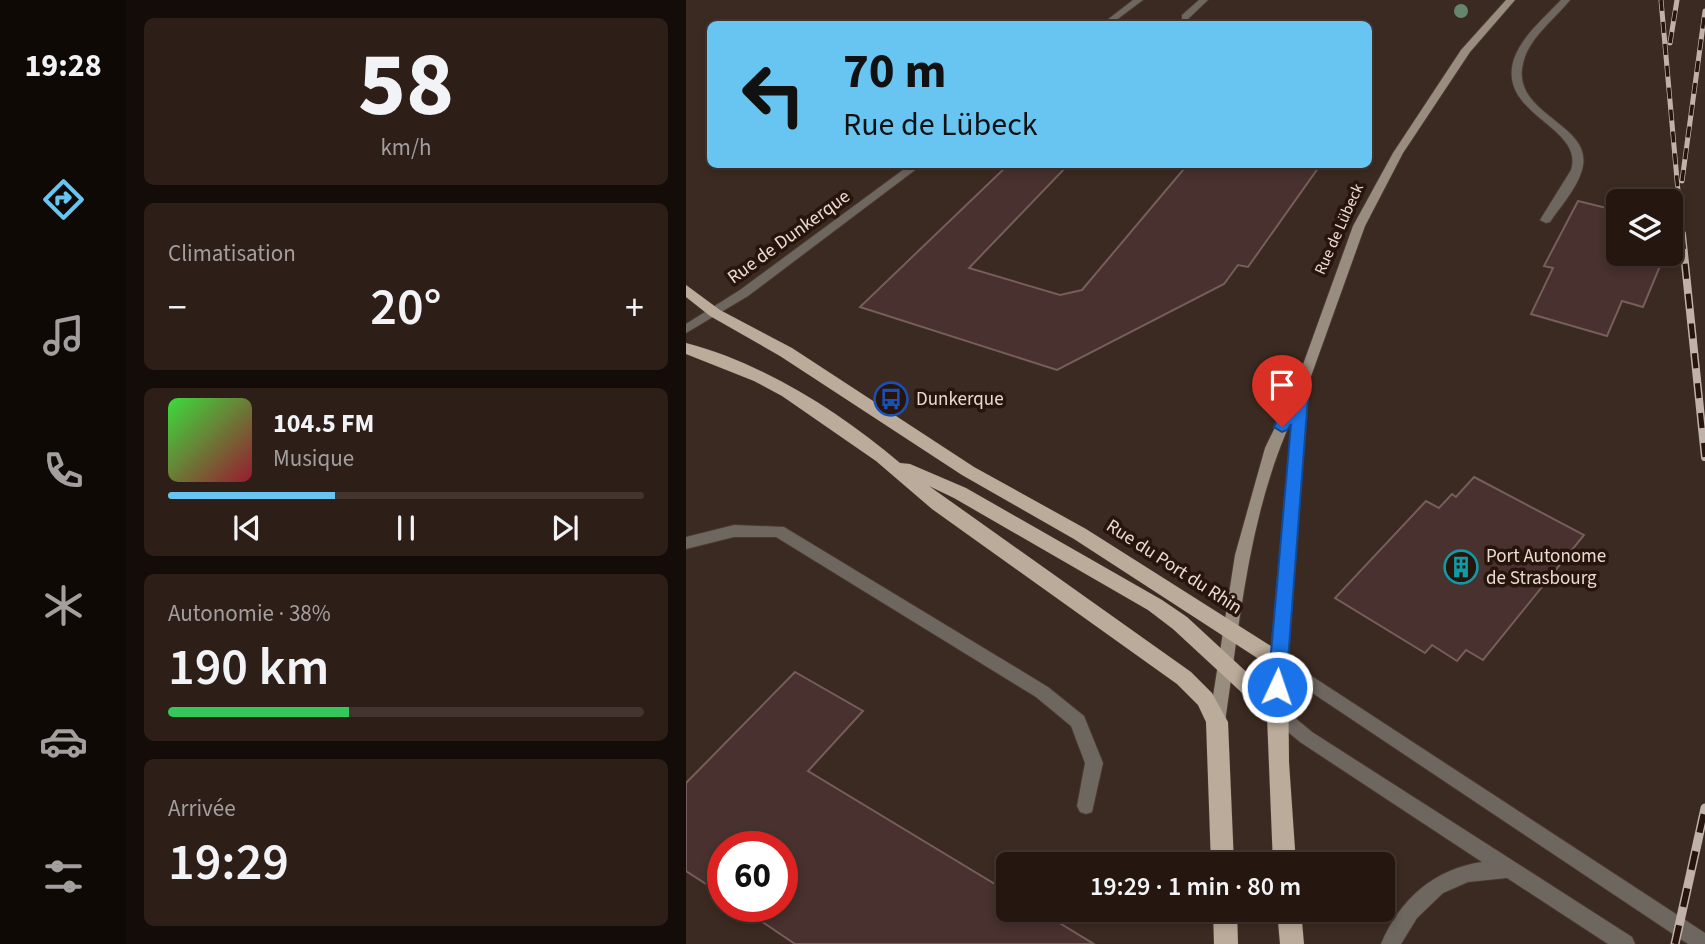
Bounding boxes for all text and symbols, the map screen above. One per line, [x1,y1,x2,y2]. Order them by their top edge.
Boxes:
text: 58 [358,21,454,150]
text: 70 m [843,37,947,107]
text: 19:28 [24,43,102,89]
icon: left [728,49,819,140]
text: Rue de Lübeck [843,102,1038,148]
text: km/h [380,131,432,164]
icon: directions [39,175,88,224]
street label: Rue de Lübeck [1309,180,1369,278]
street label: Rue de Dunkerque [722,183,856,291]
map controls [1606,189,1683,266]
button: layers [1606,189,1683,266]
text: Climatisation [168,237,296,270]
text: 20° [370,271,442,345]
text: − [168,281,187,335]
text: + [625,281,644,335]
icon: music [39,311,88,360]
pin [1252,355,1312,427]
icon: arrive [1263,366,1301,404]
bus stop icon: Dunkerque [872,380,910,418]
place label: Dunkerque [916,386,1004,413]
text: 104.5 FM [273,405,374,442]
text: Musique [273,442,354,475]
icon: phone [39,446,88,495]
icon: previous [228,509,266,547]
icon: pause [387,509,425,547]
icon: next [546,509,584,547]
street label: Rue du Port du Rhin [1101,513,1247,621]
place label: Port Autonome de Strasbourg [1486,543,1606,592]
building icon: Port Autonome de Strasbourg [1442,548,1480,586]
icon: climate [39,581,88,630]
text: Autonomie · 38% [168,597,331,630]
text: 190 km [168,631,329,705]
position arrow [1240,650,1314,724]
icon: car [39,717,88,766]
text: Arrivée [168,792,236,825]
text: 19:29 [168,826,289,900]
speed limit sign: 60 [707,831,798,922]
icon: filters [39,852,88,901]
text: 19:29 · 1 min · 80 m [1090,868,1301,905]

